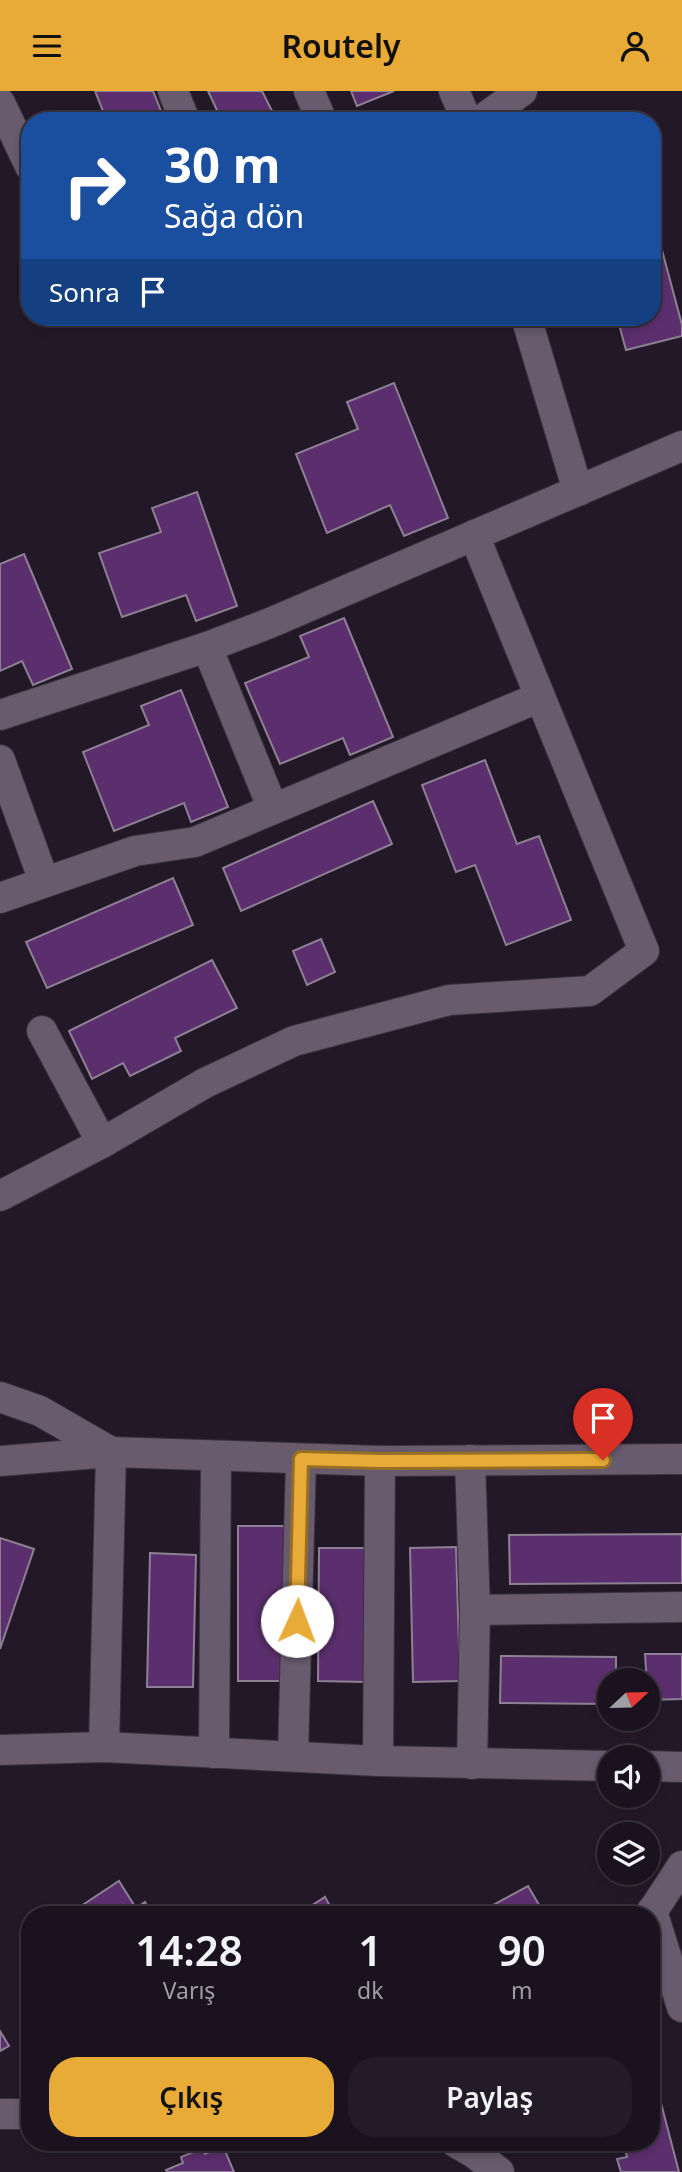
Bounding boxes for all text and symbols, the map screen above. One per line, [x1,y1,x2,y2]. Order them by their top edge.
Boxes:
text: Routely [281,24,401,67]
icon: menu [28,27,66,65]
icon: person [616,27,654,65]
text: 30 m [164,131,281,197]
icon: right [49,140,140,231]
text: Sağa dön [164,194,304,237]
icon: arrive [134,273,172,311]
text: Sonra [49,274,120,310]
pin [573,1388,633,1460]
icon: arrive [584,1399,622,1437]
position arrow [260,1584,334,1658]
north arrow [597,1668,660,1731]
map controls [597,1668,660,1885]
button: sound [597,1745,660,1808]
button: layers [597,1822,660,1885]
text: 14:28 [135,1921,243,1978]
text: 1 [358,1921,382,1978]
text: 90 [498,1921,546,1978]
text: Varış [163,1974,215,2006]
text: dk [357,1974,384,2006]
text: m [511,1974,532,2006]
button: Çıkış [49,2057,334,2137]
button: Paylaş [348,2057,632,2137]

